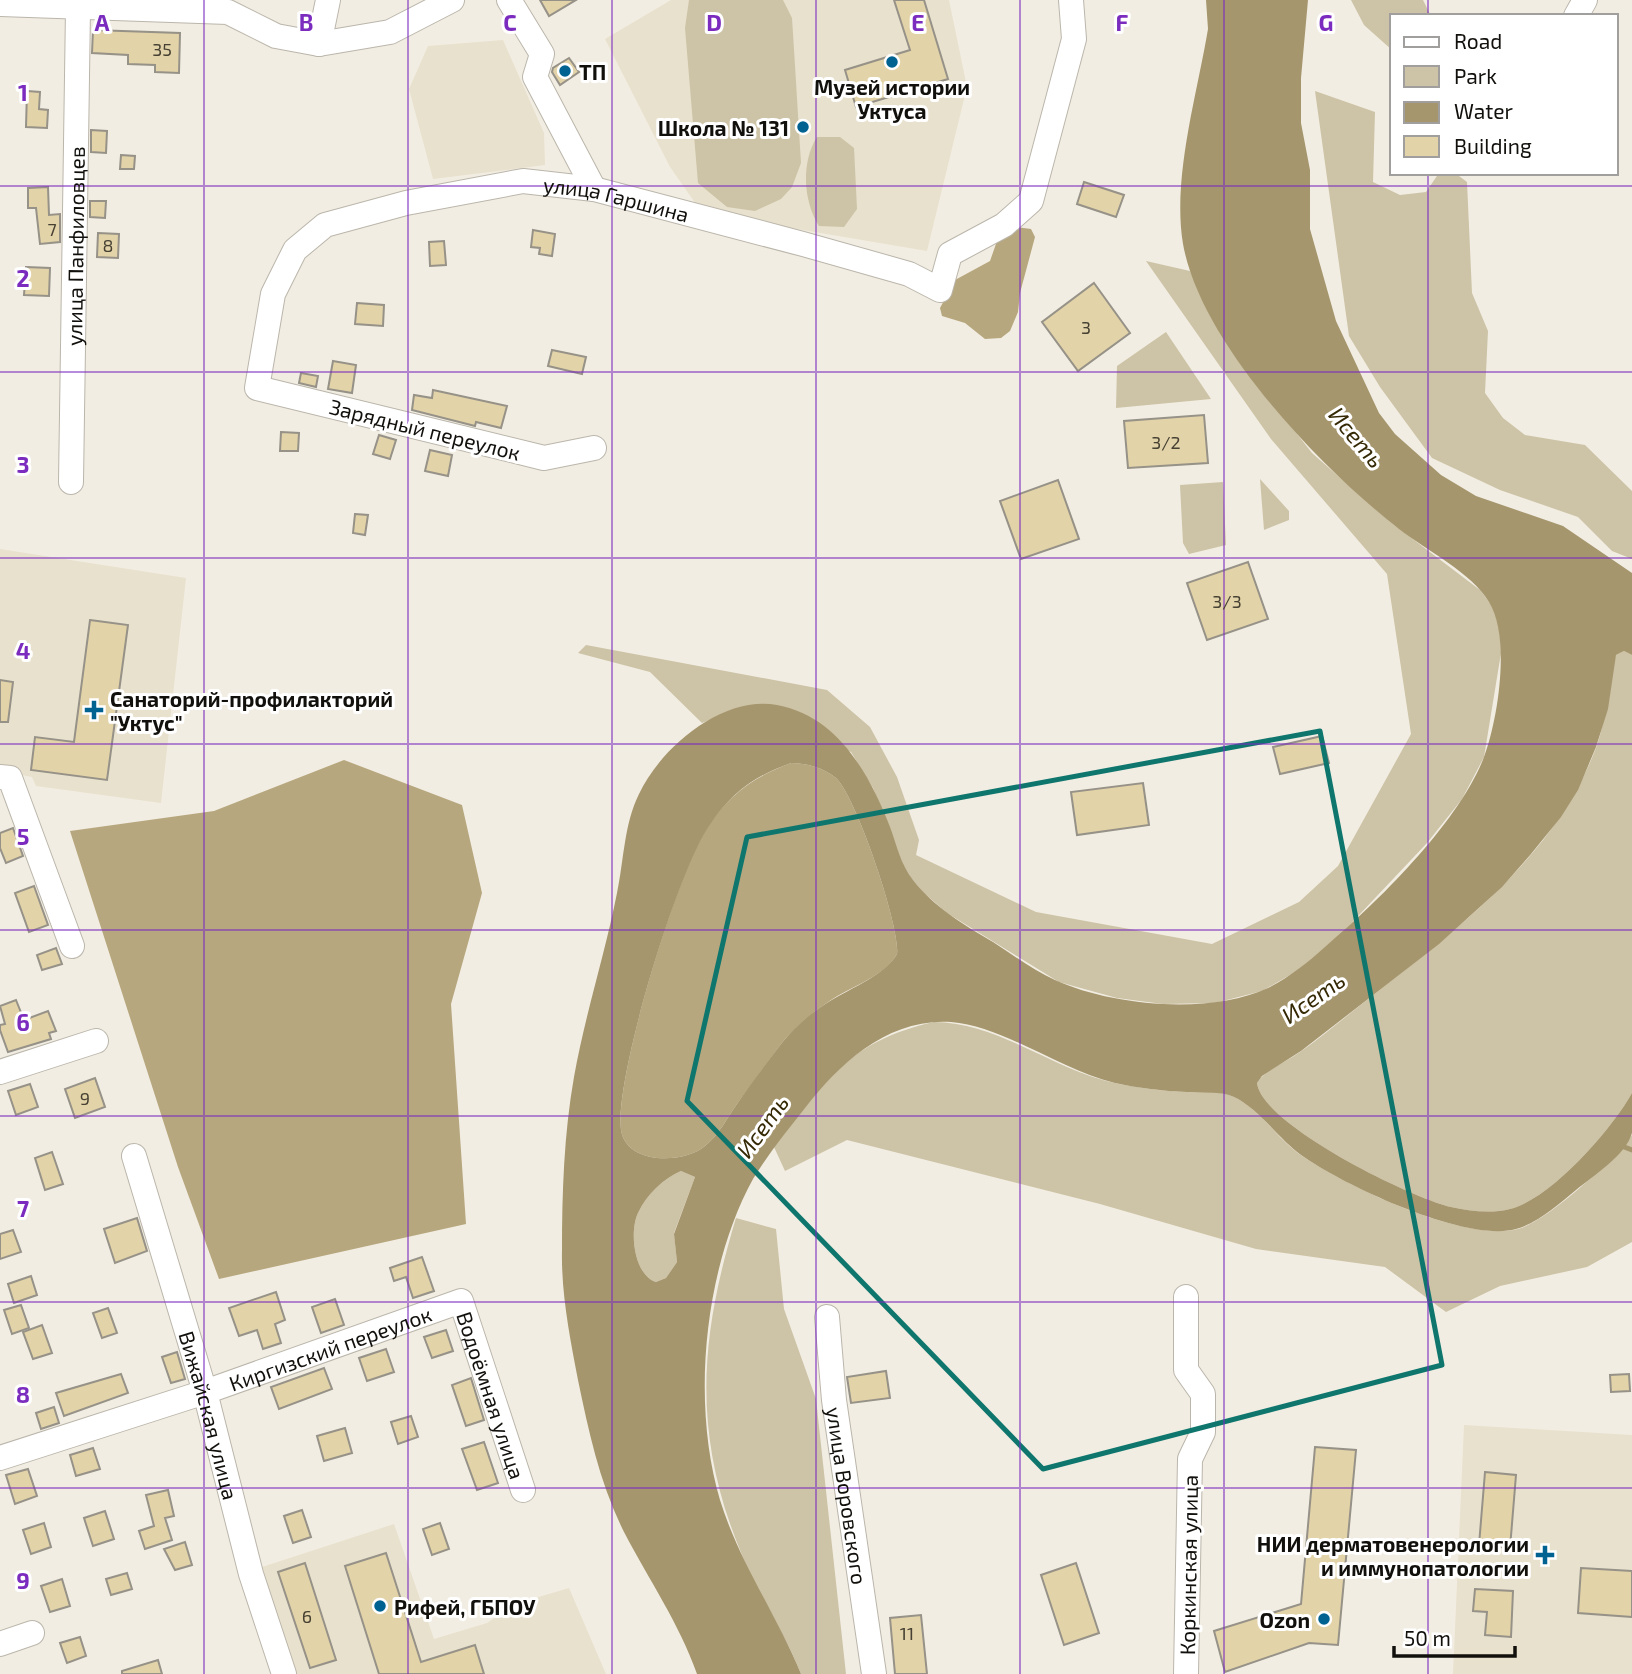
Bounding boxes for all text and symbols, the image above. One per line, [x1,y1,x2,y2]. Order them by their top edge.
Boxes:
text: A [94,8,110,36]
text: B [299,8,313,36]
text: C [503,8,517,36]
text: D [706,8,722,36]
text: E [911,8,925,36]
text: F [1116,8,1129,36]
text: G [1319,8,1333,36]
legend [1390,14,1618,175]
text: Road [1454,28,1502,53]
house number: 35 [152,38,172,60]
marker: Музей истории Уктуса [884,54,900,70]
place label: ТП [579,59,606,84]
marker: ТП [557,63,573,79]
text: Park [1454,63,1497,88]
place label: Музей истории Уктуса [814,74,970,123]
text: 1 [18,78,28,106]
text: Water [1454,98,1513,123]
place label: Школа № 131 [658,115,789,140]
marker: Школа № 131 [795,119,811,135]
text: Building [1454,133,1532,158]
street label: улица Панфиловцев [61,146,88,346]
street label: улица Гаршина [542,171,692,226]
house number: 7 [47,218,57,240]
house number: 8 [103,234,113,256]
text: 2 [16,264,30,292]
house number: 3 [1081,316,1091,338]
street label: Зарядный переулок [327,393,523,466]
water label: Исеть [1323,401,1391,473]
house number: 3/2 [1151,431,1181,453]
text: 3 [16,450,30,478]
house number: 3/3 [1212,590,1242,612]
text: 4 [16,636,30,664]
place label: Санаторий-профилакторий "Уктус" [110,686,393,735]
marker: Санаторий-профилакторий "Уктус" [84,700,104,720]
text: 5 [17,822,29,850]
water label: Исеть [1276,965,1350,1029]
text: 6 [16,1008,30,1036]
house number: 9 [80,1087,90,1109]
water label: Исеть [730,1089,794,1163]
text: 7 [17,1194,29,1222]
street label: Киргизский переулок [225,1300,435,1395]
street label: Водоёмная улица [453,1308,531,1482]
street label: Вижайская улица [175,1328,244,1502]
text: 8 [16,1380,30,1408]
street label: улица Воровского [822,1405,873,1586]
street label: Коркинская улица [1174,1475,1203,1655]
place label: НИИ дерматовенерологии и иммунопатологии [1257,1531,1529,1580]
marker: НИИ дерматовенерологии и иммунопатологии [1535,1545,1555,1565]
text: 9 [16,1566,30,1594]
place label: Рифей, ГБПОУ [394,1594,536,1619]
marker: Рифей, ГБПОУ [372,1598,388,1614]
house number: 6 [302,1605,312,1627]
place label: Ozon [1260,1607,1310,1632]
marker: Ozon [1316,1611,1332,1627]
scale bar [1394,1614,1515,1658]
house number: 11 [900,1622,914,1644]
text: 50 m [1404,1625,1451,1650]

